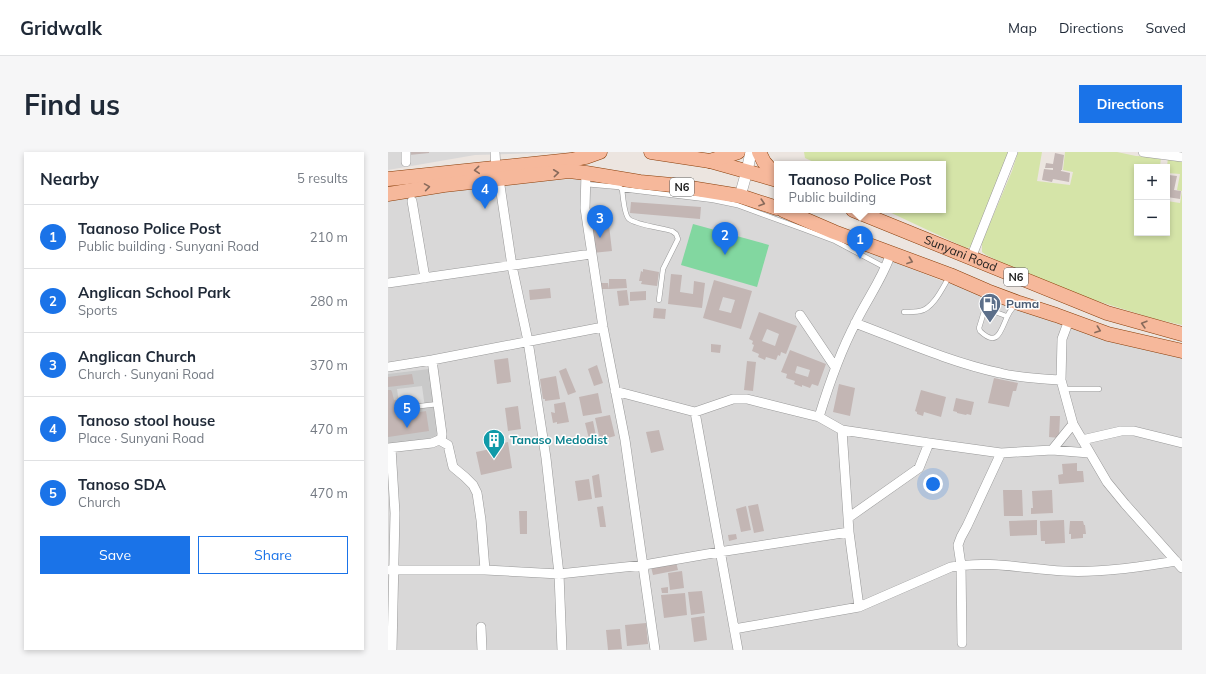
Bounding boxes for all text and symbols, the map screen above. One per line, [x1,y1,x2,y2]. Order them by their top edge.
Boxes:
text: Gridwalk [20,16,102,40]
text: Map [1008,19,1037,37]
text: Directions [1059,19,1124,37]
text: Saved [1146,19,1186,37]
button: Directions [1079,85,1182,123]
text: Find us [24,87,120,122]
popup [774,161,946,213]
map controls [1134,164,1170,236]
button: + [1134,164,1170,200]
one-way arrow [474,166,480,175]
text: Nearby [40,168,99,189]
one-way arrow [553,169,559,178]
text: 5 results [297,170,348,186]
text: Taanoso Police Post [789,170,931,189]
pin: 4 [472,176,498,209]
road number: N6 [670,178,694,196]
one-way arrow [423,184,430,192]
text: Public building [789,189,876,205]
one-way arrow [758,198,765,207]
button: − [1134,200,1170,236]
pin: 3 [587,205,613,238]
text: Taanoso Police Post [78,219,221,238]
pin: 2 [712,222,738,255]
pin: 1 [847,226,873,259]
text: 1 [49,229,57,245]
text: 210 m [310,229,348,245]
street label: Sunyani Road [922,232,999,275]
text: Public building · Sunyani Road [78,238,259,254]
one-way arrow [907,256,914,264]
road number: N6 [1004,268,1028,286]
text: Anglican School Park [78,283,231,302]
fuel station icon: Puma [977,291,1003,324]
text: 2 [49,293,57,309]
text: 280 m [310,293,348,309]
place label: Puma [1006,296,1039,311]
text: Sports [78,302,117,318]
one-way arrow [1141,320,1148,329]
one-way arrow [1094,325,1101,334]
text: Anglican Church [78,347,196,366]
text: 3 [49,357,57,373]
text: 370 m [310,357,348,373]
text: Church · Sunyani Road [78,366,214,382]
pin: 5 [394,395,420,428]
text: Tanoso stool house [78,411,215,430]
text: 4 [49,421,57,437]
text: 470 m [310,421,348,437]
building icon: Tanaso Medodist [481,427,507,460]
text: Place · Sunyani Road [78,430,204,446]
place label: Tanaso Medodist [510,432,608,447]
your location [923,474,943,494]
text: Tanoso SDA [78,475,166,494]
text: 5 [49,485,57,501]
text: 470 m [310,485,348,501]
text: Church [78,494,121,510]
button: Save [40,536,190,574]
button: Share [198,536,348,574]

